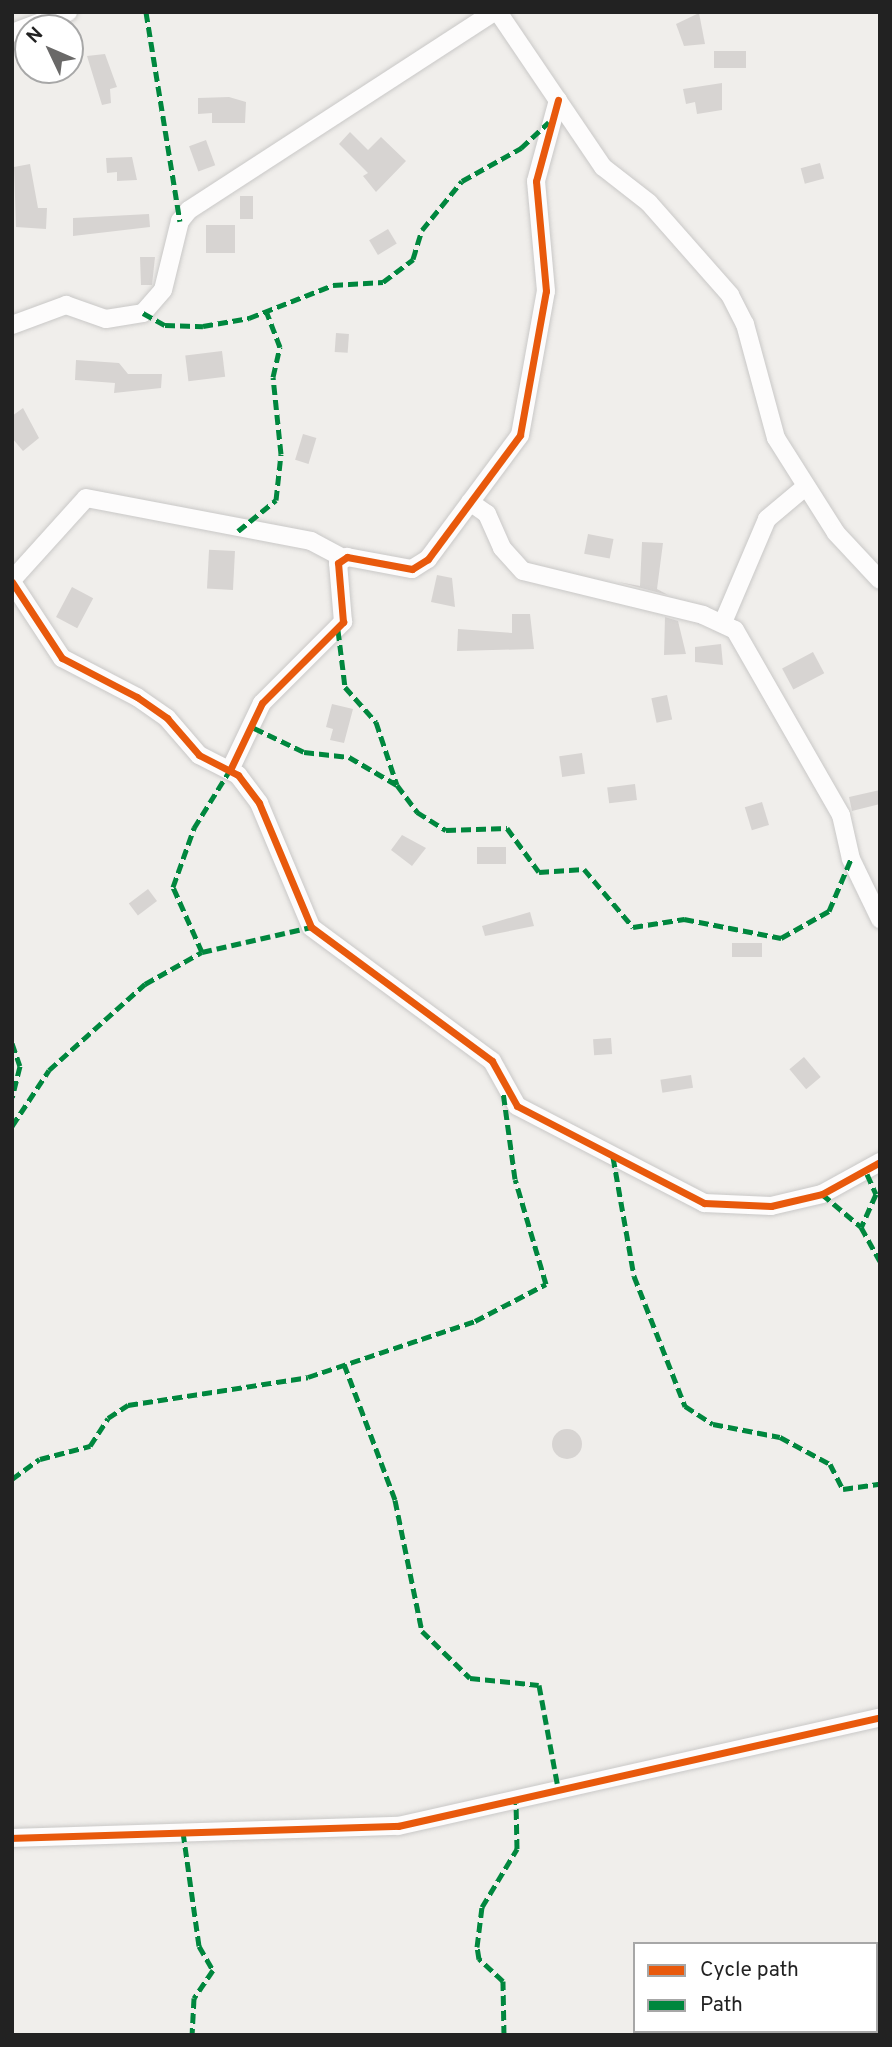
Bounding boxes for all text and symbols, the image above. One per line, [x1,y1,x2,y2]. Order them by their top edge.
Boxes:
north arrow [14,14,84,84]
text: N [22,23,49,49]
legend [633,1942,878,2033]
text: Cycle path [700,1957,799,1984]
text: Path [700,1992,743,2019]

